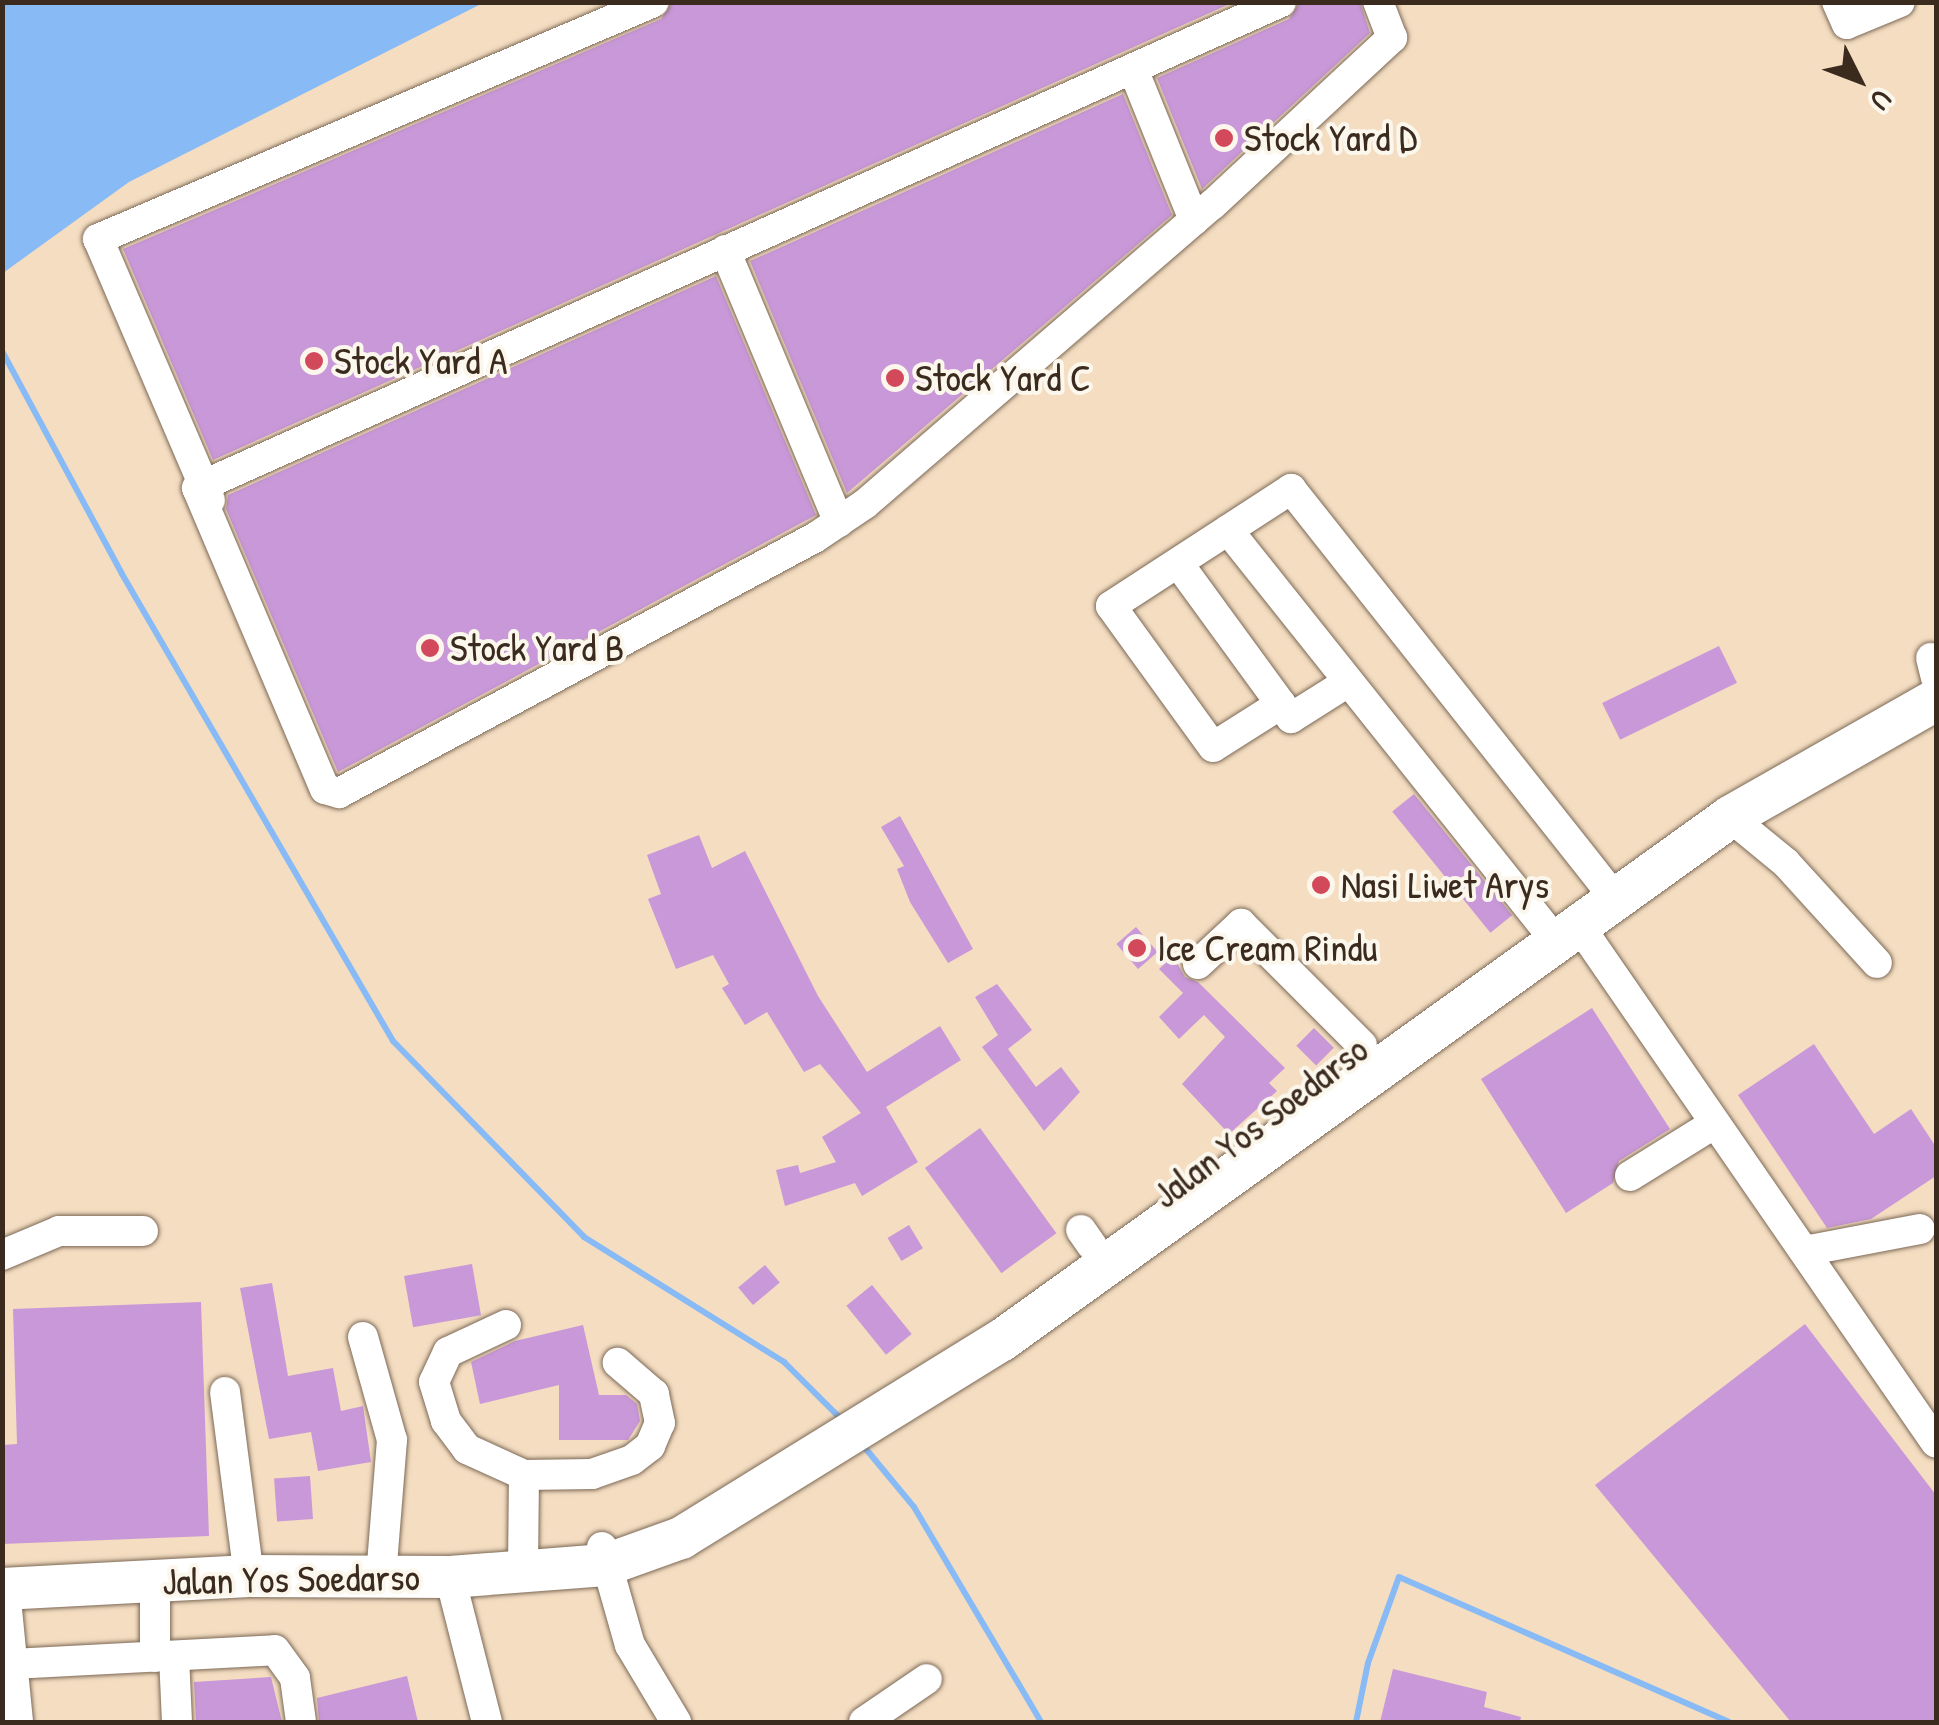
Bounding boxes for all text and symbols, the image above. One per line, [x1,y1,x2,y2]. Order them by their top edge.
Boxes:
north arrow [1809,30,1909,130]
text: U [1862,82,1901,119]
place label: Stock Yard D [1244,115,1417,161]
marker: Stock Yard D [1213,127,1235,149]
place label: Stock Yard A [334,338,508,384]
marker: Stock Yard A [303,350,325,372]
place label: Stock Yard C [915,355,1091,401]
marker: Stock Yard C [884,367,906,389]
place label: Stock Yard B [450,625,624,671]
marker: Stock Yard B [419,637,441,659]
place label: Nasi Liwet Arys [1341,862,1549,908]
marker: Nasi Liwet Arys [1310,874,1332,896]
place label: Ice Cream Rindu [1157,925,1378,971]
marker: Ice Cream Rindu [1126,937,1148,959]
street label: Jalan Yos Soedarso [1143,1026,1377,1218]
street label: Jalan Yos Soedarso [162,1554,420,1604]

